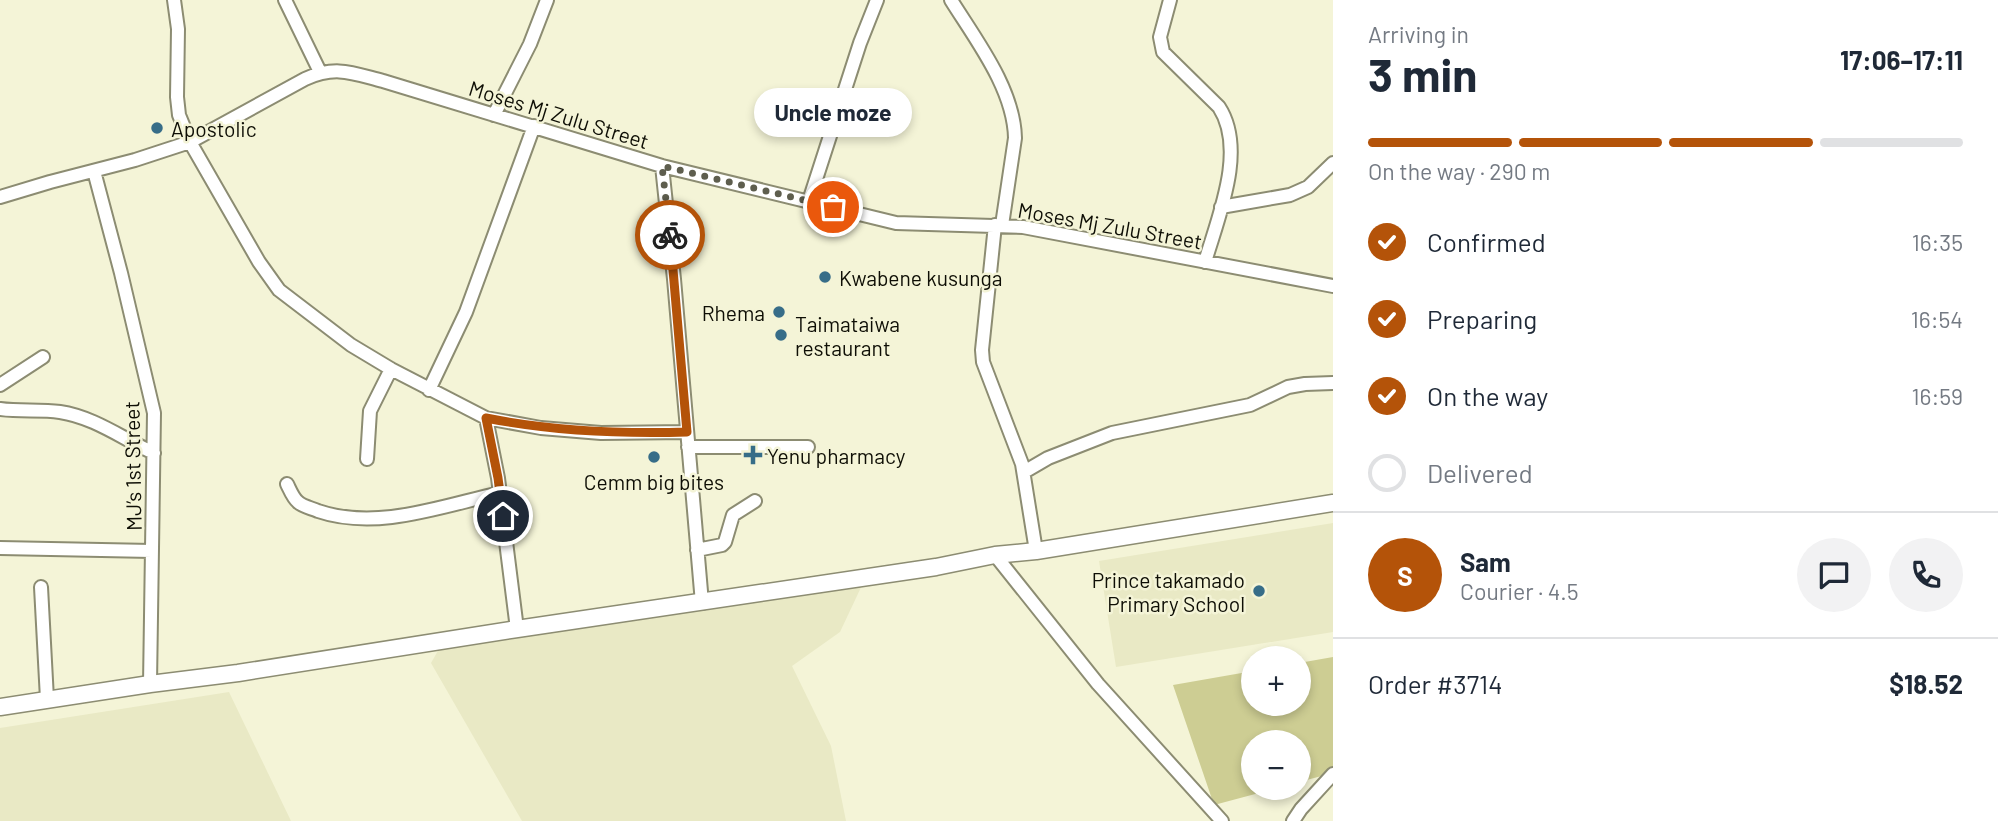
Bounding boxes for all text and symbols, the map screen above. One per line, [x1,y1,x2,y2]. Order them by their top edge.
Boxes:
text: Arriving in [1368,20,1469,48]
text: 17:06–17:11 [1840,44,1963,75]
text: 3 min [1368,46,1477,101]
street label: Moses Mj Zulu Street [466,75,652,153]
callout: Uncle moze [754,88,912,137]
text: Uncle moze [774,98,892,126]
place label: Apostolic [171,116,257,141]
marker: Apostolic [149,120,165,136]
text: On the way · 290 m [1368,157,1550,185]
pin [803,177,863,237]
icon: bag [814,188,852,226]
street label: Moses Mj Zulu Street [1016,196,1204,254]
courier [635,200,705,270]
icon: bike [651,216,689,254]
icon: check [1368,223,1406,261]
text: Confirmed [1427,226,1546,257]
text: 16:35 [1912,228,1963,256]
place label: Kwabene kusunga [839,265,1003,290]
marker: Kwabene kusunga [817,269,833,285]
place label: Rhema [702,300,765,325]
icon: check [1368,300,1406,338]
text: Preparing [1427,303,1537,334]
marker: Rhema [771,304,787,320]
text: 16:54 [1911,305,1963,333]
place label: Taimataiwa restaurant [795,311,900,360]
marker: Taimataiwa restaurant [773,327,789,343]
icon: check [1368,377,1406,415]
text: On the way [1427,380,1548,411]
text: 16:59 [1912,382,1963,410]
street label: MJ’s 1st Street [118,401,146,531]
place label: Yenu pharmacy [767,443,906,468]
marker: Yenu pharmacy [745,447,761,463]
marker: Cemm big bites [646,449,662,465]
text: Delivered [1427,457,1533,488]
place label: Cemm big bites [584,469,724,494]
pin [473,486,533,546]
icon: home [484,497,522,535]
button: chat [1797,538,1871,612]
button: phone [1889,538,1963,612]
text: Sam [1460,546,1511,577]
text: S [1397,560,1413,591]
place label: Prince takamado Primary School [1092,567,1245,616]
text: Courier · 4.5 [1460,577,1579,605]
marker: Prince takamado Primary School [1251,583,1267,599]
map controls [1241,646,1311,800]
button: + [1241,646,1311,716]
text: Order #3714 [1368,668,1503,699]
text: $18.52 [1889,668,1963,699]
button: − [1241,730,1311,800]

